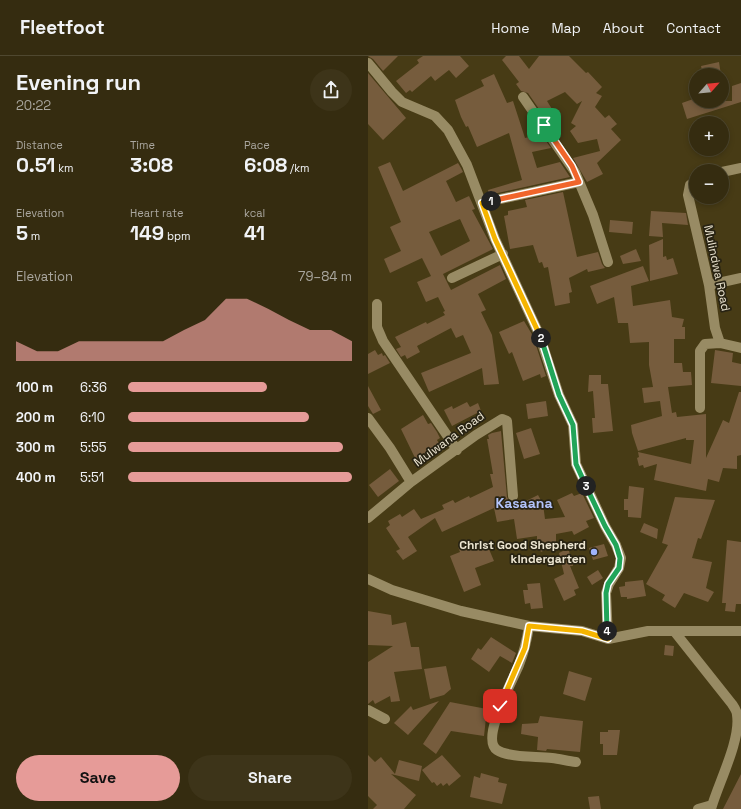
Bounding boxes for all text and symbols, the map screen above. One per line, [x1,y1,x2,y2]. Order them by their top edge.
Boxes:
text: Fleetfoot [20,15,105,40]
text: Home [491,19,529,37]
text: Map [551,19,581,37]
text: About [603,19,644,37]
text: Contact [666,19,721,37]
text: Evening run [16,68,141,96]
north arrow [689,68,729,108]
map controls [689,68,729,204]
button: share [310,69,352,111]
text: 20:22 [16,97,51,114]
pin [527,108,561,142]
icon: arrive [533,114,555,136]
button: + [689,116,729,156]
text: Distance [16,138,63,152]
text: Time [130,138,155,152]
text: Pace [244,138,270,152]
text: 0.51 [16,152,55,178]
text: 3:08 [130,152,173,178]
text: 6:08 [244,152,287,178]
text: km [55,161,74,175]
text: /km [287,161,310,175]
button: − [689,164,729,204]
pin: 1 [481,191,501,211]
text: 1 [489,194,493,208]
text: Elevation [16,206,64,220]
text: Heart rate [130,206,183,220]
text: kcal [244,206,265,220]
text: 5 [16,220,28,246]
text: 149 [130,220,164,246]
text: 41 [244,220,265,246]
street label: Mulindwa Road [700,223,734,313]
text: m [28,229,40,243]
text: bpm [164,229,191,243]
text: Elevation [16,268,73,285]
text: 79–84 m [298,268,352,285]
pin: 2 [531,328,551,348]
text: 2 [538,331,544,345]
text: 100 m [16,379,53,396]
text: 6:36 [80,379,107,396]
street label: Mulwana Road [410,408,488,470]
text: 200 m [16,409,55,426]
text: 6:10 [80,409,105,426]
text: 300 m [16,439,55,456]
text: 5:55 [80,439,107,456]
text: 400 m [16,469,56,486]
text: 5:51 [80,469,104,486]
pin: 3 [576,476,596,496]
text: 3 [583,479,589,493]
district label: Kasaana [496,494,552,512]
place label: Christ Good Shepherd kindergarten [459,537,586,567]
marker: Christ Good Shepherd kindergarten [589,547,599,557]
pin: 4 [597,621,617,641]
text: 4 [604,624,611,638]
pin [483,689,517,723]
icon: check [489,695,511,717]
button: Save [16,755,180,801]
button: Share [188,755,352,801]

